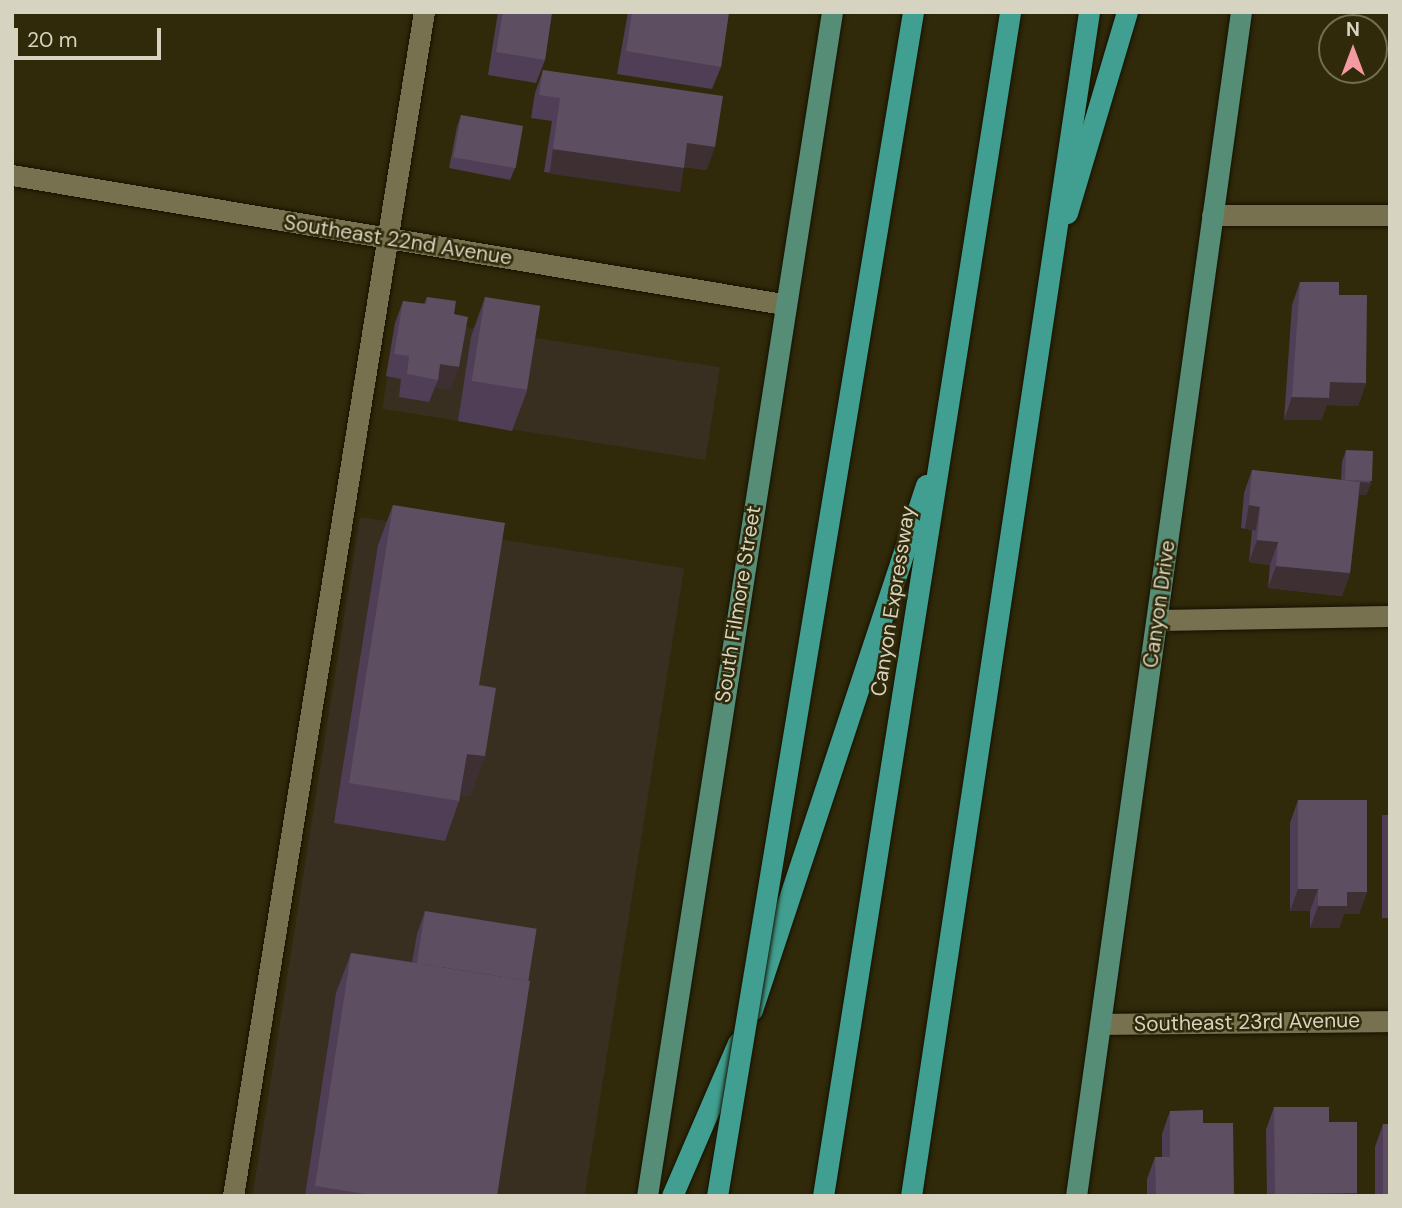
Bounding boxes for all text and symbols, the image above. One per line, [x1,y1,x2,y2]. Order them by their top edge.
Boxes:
scale bar [18,14,164,58]
north arrow [1318,14,1388,84]
text: N [1346,17,1360,42]
text: 20 m [27,26,78,54]
street label: Southeast 22nd Avenue [282,210,514,270]
street label: South Filmore Street [710,504,766,704]
street label: Canyon Expressway [865,504,921,698]
street label: Canyon Drive [1138,539,1180,669]
street label: Southeast 23rd Avenue [1134,1007,1360,1037]

